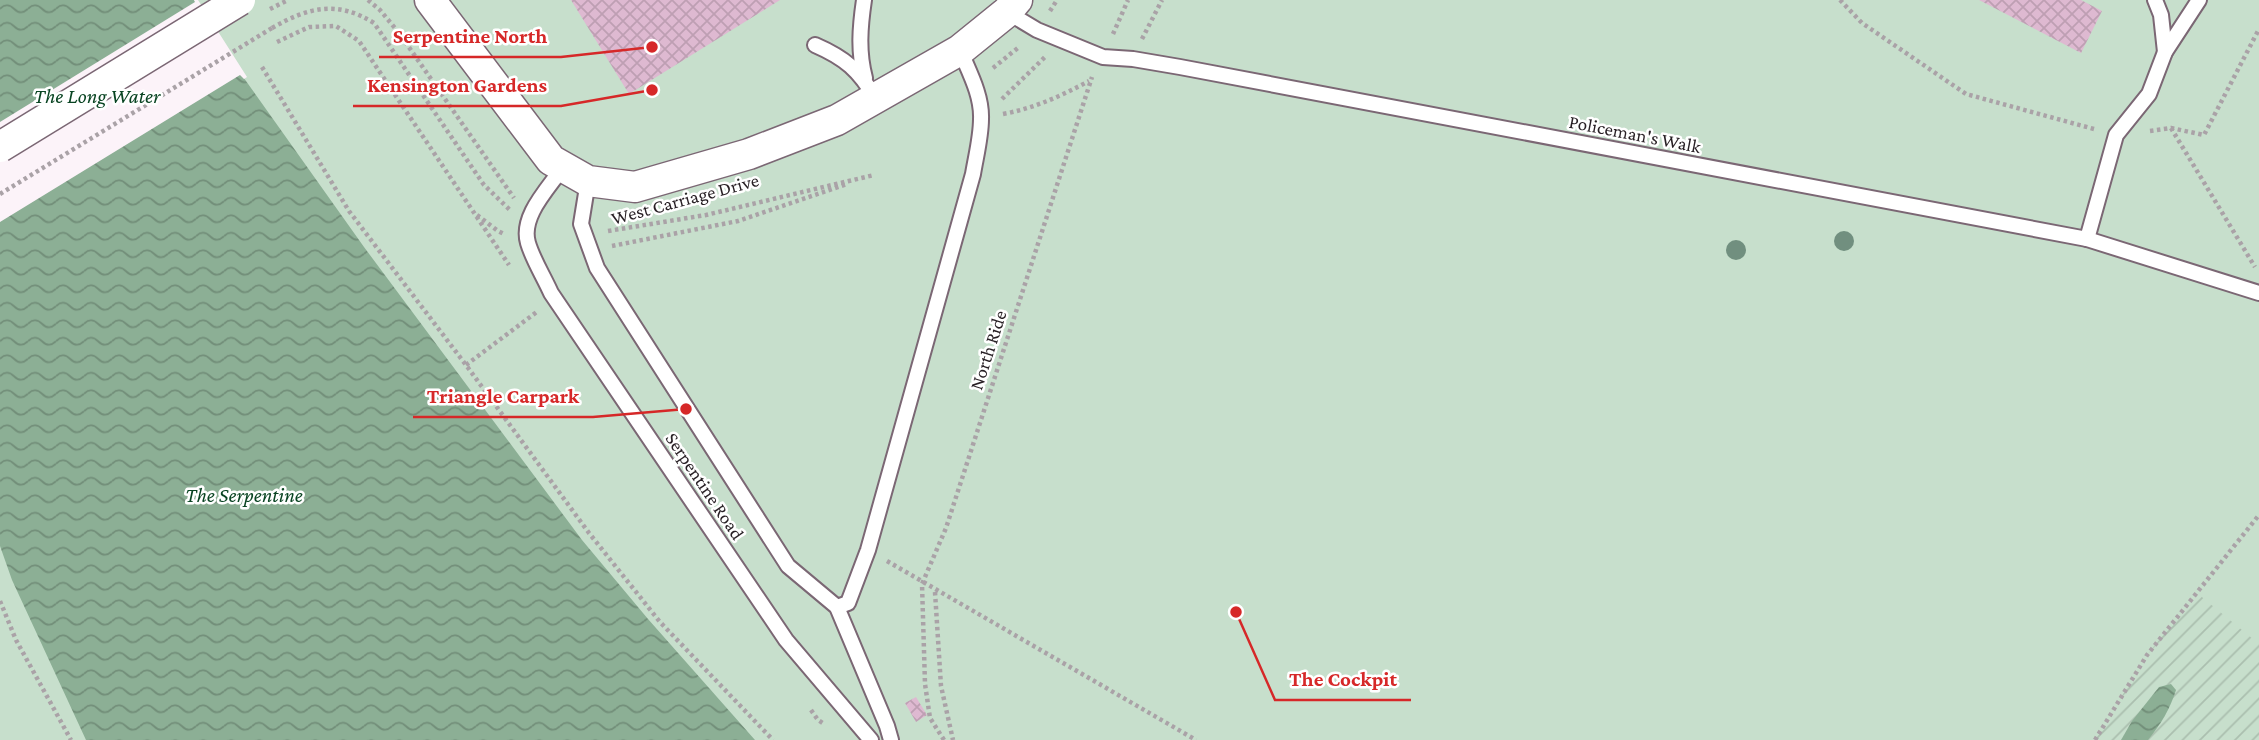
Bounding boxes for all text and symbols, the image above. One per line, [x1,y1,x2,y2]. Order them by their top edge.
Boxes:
callout: Serpentine North [379,15,561,57]
text: Serpentine North [393,24,547,48]
callout: Kensington Gardens [353,64,561,106]
text: Kensington Gardens [367,73,547,97]
water label: The Long Water [34,84,161,108]
street label: Policeman's Walk [1567,111,1704,157]
street label: West Carriage Drive [609,169,761,229]
street label: North Ride [965,308,1011,392]
callout: Triangle Carpark [413,375,593,417]
text: Triangle Carpark [427,384,580,408]
street label: Serpentine Road [662,429,748,543]
water label: The Serpentine [185,483,303,507]
callout: The Cockpit [1275,658,1411,700]
text: The Cockpit [1289,667,1397,691]

